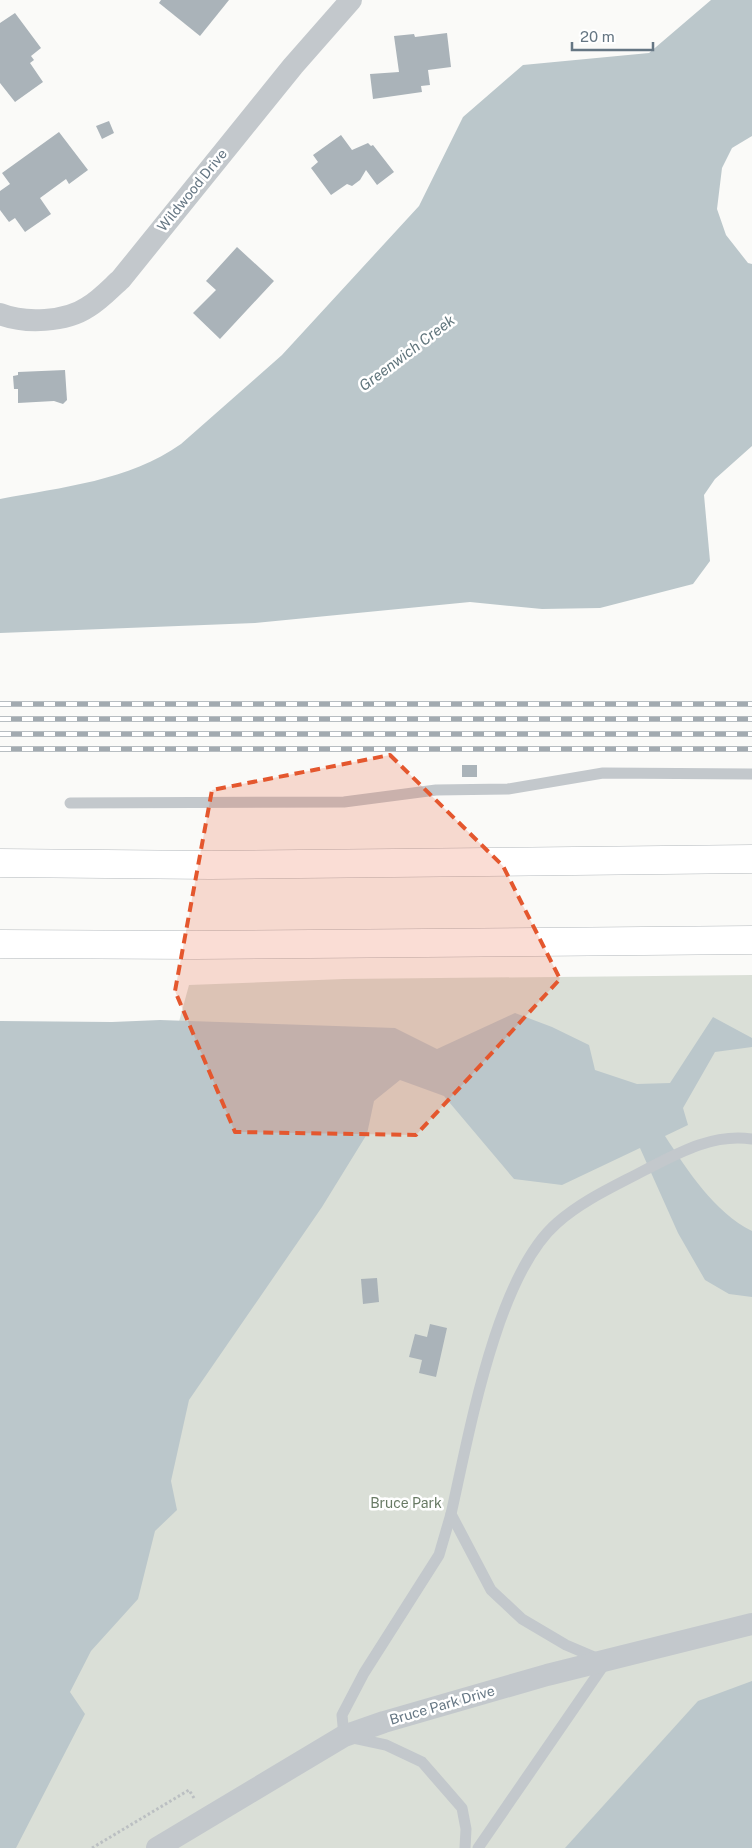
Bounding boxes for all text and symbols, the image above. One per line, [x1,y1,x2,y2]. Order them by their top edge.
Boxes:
scale bar [572,20,653,52]
text: 20 m [580,28,615,45]
street label: Wildwood Drive [154,146,230,234]
water label: Greenwich Creek [356,311,459,394]
park label: Bruce Park [370,1495,442,1511]
street label: Bruce Park Drive [388,1682,496,1728]

